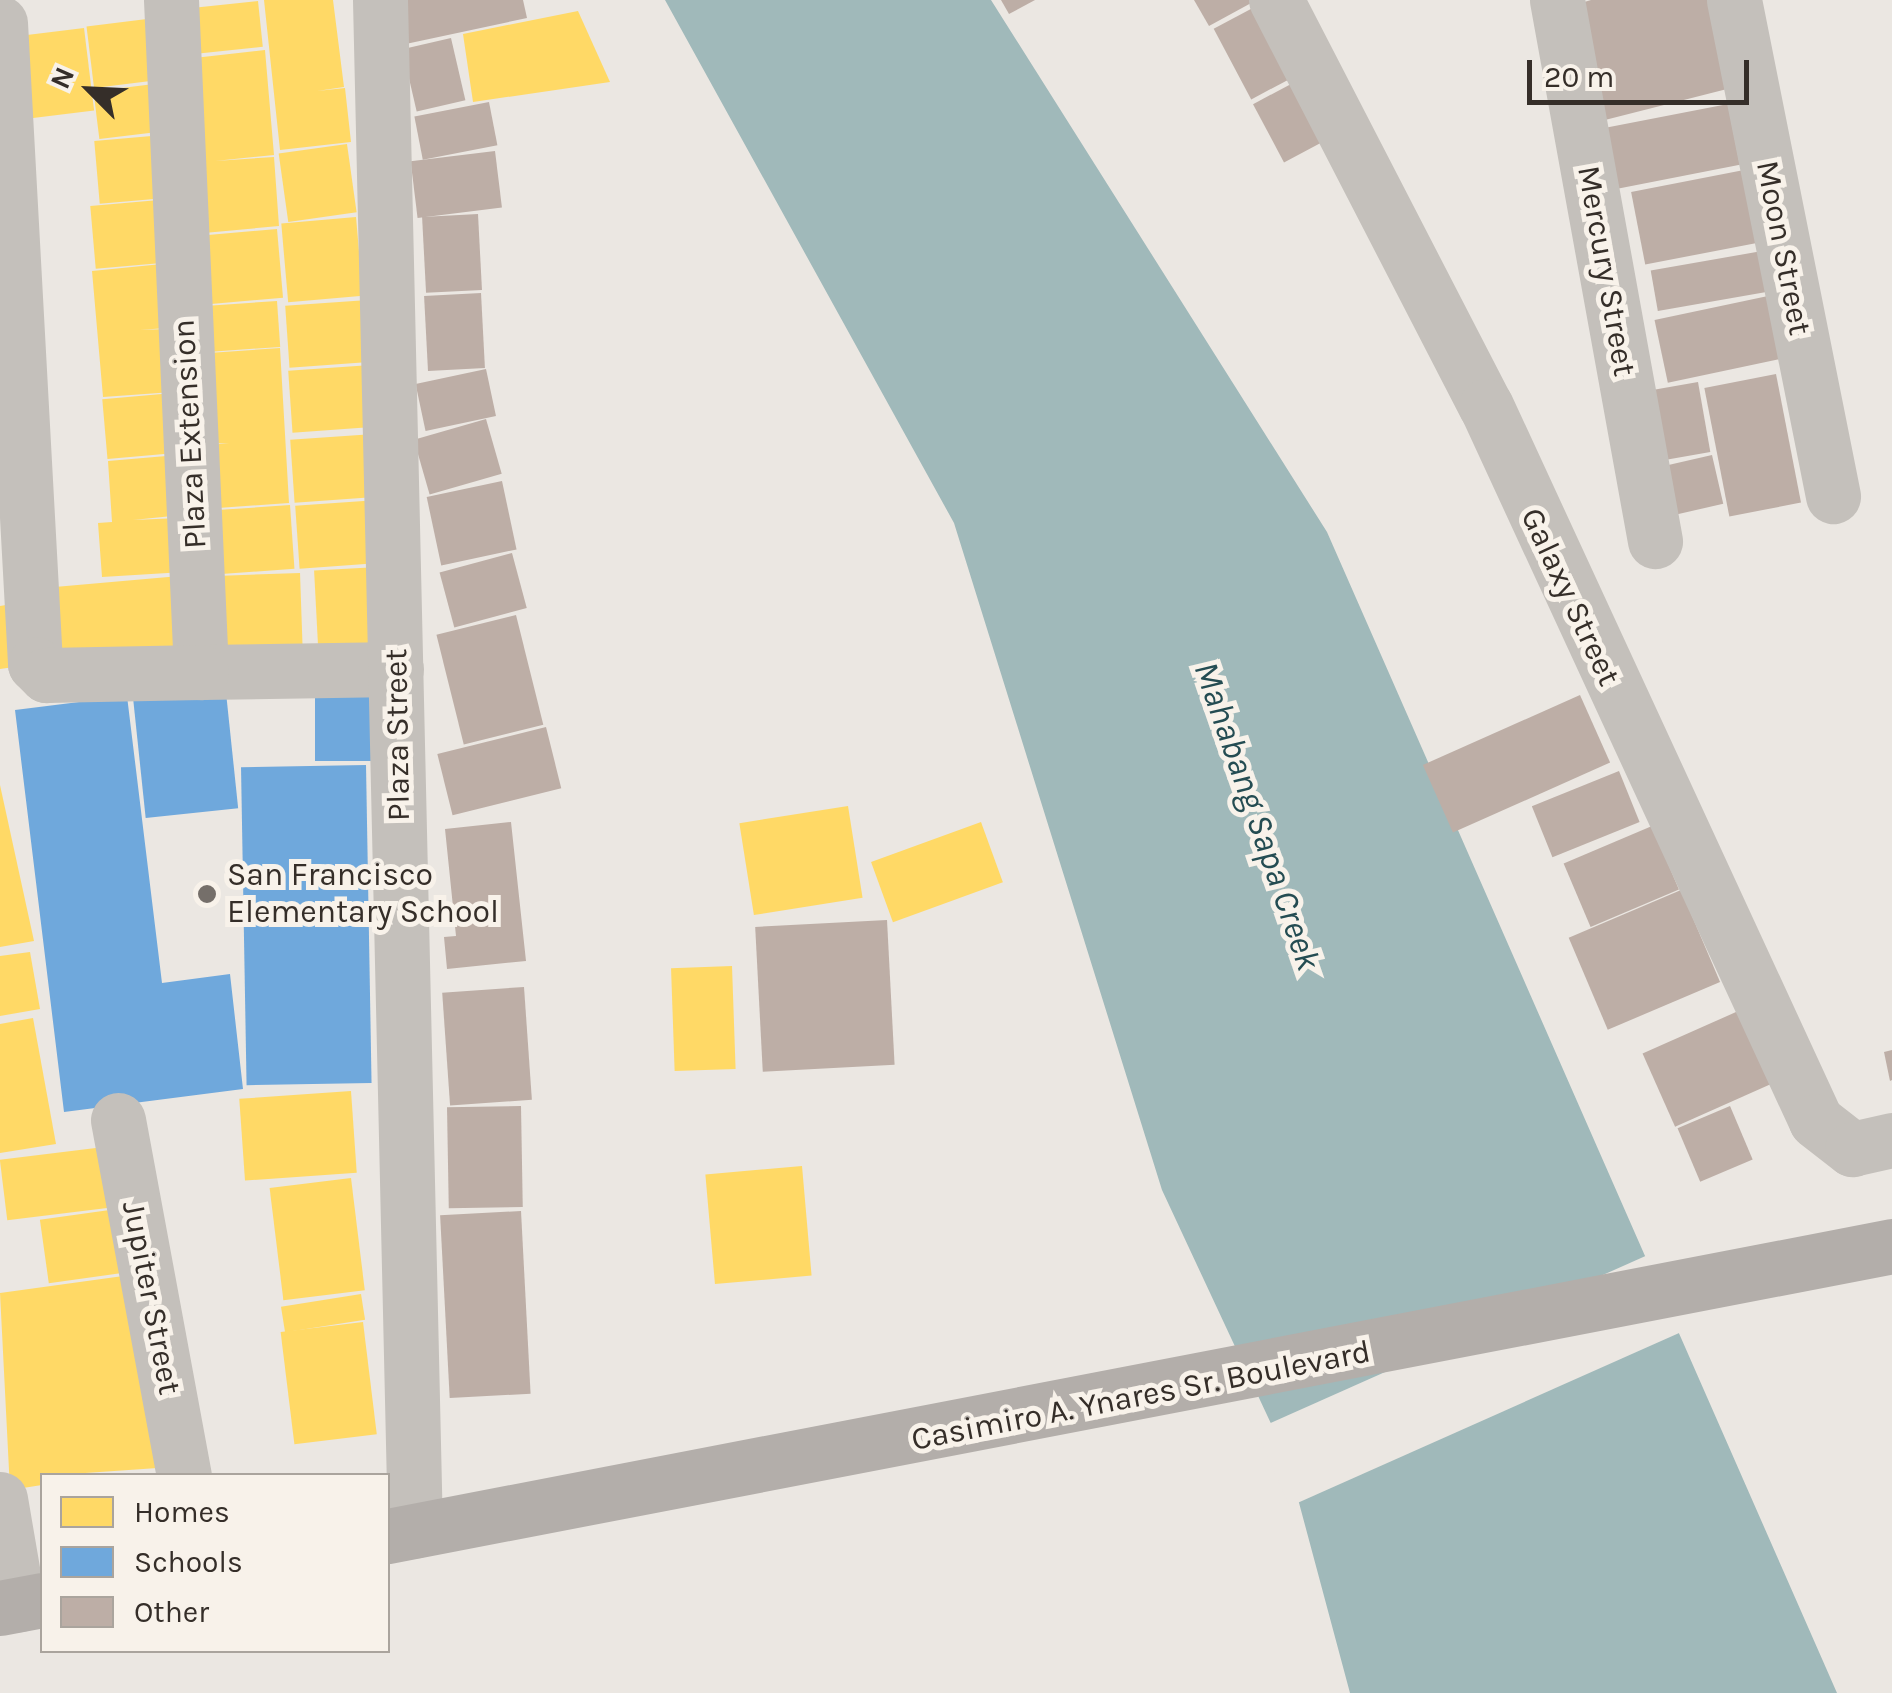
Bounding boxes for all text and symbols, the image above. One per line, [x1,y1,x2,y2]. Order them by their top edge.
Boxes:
north arrow [40,40,140,140]
scale bar [1532,40,1754,102]
text: 20 m [1544,59,1614,95]
text: N [43,62,81,93]
street label: Moon Street [1747,158,1819,338]
street label: Mercury Street [1569,163,1643,379]
street label: Plaza Extension [165,318,215,550]
street label: Galaxy Street [1512,502,1628,692]
street label: Plaza Street [377,648,419,822]
water label: Mahabang Sapa Creek [1184,656,1330,976]
place label: San Francisco Elementary School [227,857,499,932]
marker: San Francisco Elementary School [196,883,218,905]
street label: Jupiter Street [113,1198,189,1398]
street label: Casimiro A. Ynares Sr. Boulevard [908,1333,1374,1459]
legend [40,1473,390,1653]
text: Homes [134,1494,230,1530]
text: Schools [134,1544,243,1580]
text: Other [134,1594,209,1630]

